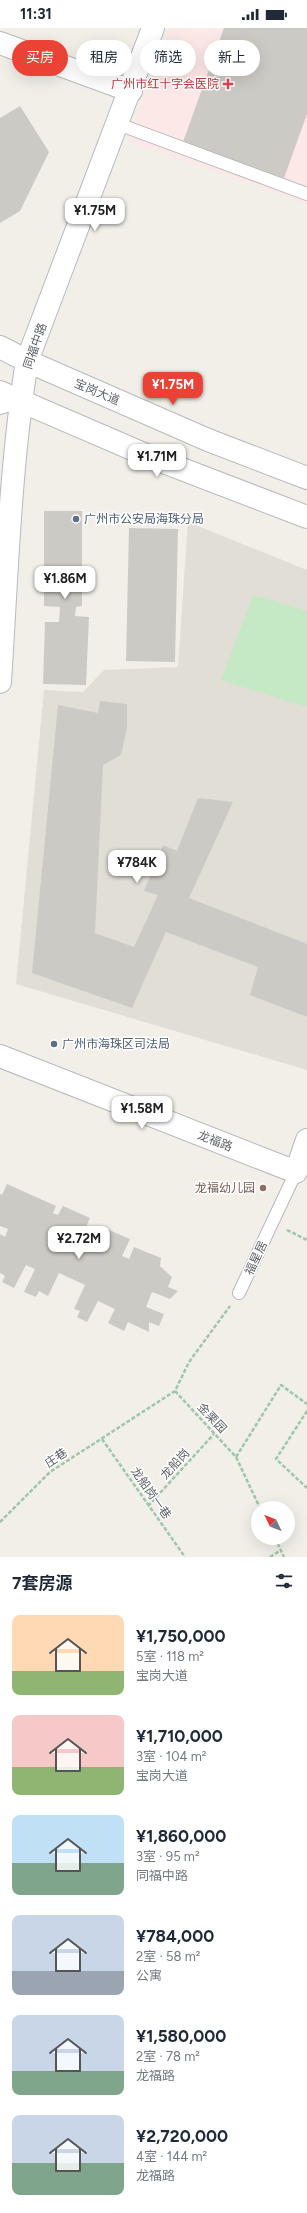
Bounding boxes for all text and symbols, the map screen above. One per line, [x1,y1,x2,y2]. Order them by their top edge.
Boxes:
text: 11:31 [20,5,52,23]
chip: 买房 [12,40,68,76]
chip: 租房 [76,40,132,76]
chip: 筛选 [140,40,196,76]
chip: 新上 [204,40,260,76]
place label: 广州市红十字会医院 [111,77,219,91]
marker: 广州市红十字会医院 [222,78,234,90]
pin: ¥1.75M [62,198,128,232]
text: ¥1.75M [74,203,116,218]
street label: 同福中路 [21,321,49,371]
pin: ¥1.75M [140,372,206,406]
street label: 宝岗大道 [72,376,122,408]
text: ¥1.75M [152,377,194,392]
pin: ¥1.71M [124,444,190,478]
text: ¥1.71M [137,449,177,464]
place label: 广州市公安局海珠分局 [84,512,204,526]
marker: 广州市公安局海珠分局 [71,514,81,524]
pin: ¥1.86M [32,566,98,600]
text: ¥1.86M [43,571,87,586]
pin: ¥784K [109,850,165,884]
text: ¥784K [117,855,157,870]
place label: 广州市海珠区司法局 [62,1037,170,1051]
marker: 广州市海珠区司法局 [49,1039,59,1049]
pin: ¥1.58M [109,1096,175,1130]
text: ¥1.58M [120,1101,164,1116]
street label: 龙福路 [196,1128,234,1154]
place label: 龙福幼儿园 [195,1181,255,1195]
marker: 龙福幼儿园 [258,1183,268,1193]
pin: ¥2.72M [46,1226,112,1260]
text: ¥2.72M [57,1231,101,1246]
street label: 福星居 [242,1239,270,1277]
street label: 金栗园 [195,1400,229,1436]
street label: 庄巷 [42,1445,70,1471]
street label: 龙船岗 [158,1446,192,1482]
street label: 龙船岗一巷 [128,1464,174,1522]
north arrow [251,1501,295,1545]
map controls [251,1501,295,1545]
icon: filters [273,1570,295,1592]
text: 7套房源 [12,1573,72,1593]
text: ¥1,750,000 [136,1626,225,1646]
icon: home [44,1631,92,1679]
text: 5室 · 118 m² [136,1649,204,1664]
text: 宝岗大道 [136,1668,188,1683]
text: ¥1,710,000 [136,1726,223,1746]
icon: home [44,1731,92,1779]
text: 3室 · 104 m² [136,1749,207,1764]
text: 宝岗大道 [136,1768,188,1783]
text: ¥1,860,000 [136,1826,226,1846]
icon: home [44,1831,92,1879]
text: 3室 · 95 m² [136,1849,200,1864]
text: 同福中路 [136,1868,188,1883]
text: ¥784,000 [136,1926,214,1946]
icon: home [44,1931,92,1979]
text: 2室 · 58 m² [136,1949,200,1964]
text: 公寓 [136,1968,162,1983]
text: ¥1,580,000 [136,2026,226,2046]
icon: home [44,2031,92,2079]
text: 2室 · 78 m² [136,2049,200,2064]
text: 龙福路 [136,2068,175,2083]
text: ¥2,720,000 [136,2126,228,2146]
icon: home [44,2131,92,2179]
text: 4室 · 144 m² [136,2149,207,2164]
text: 龙福路 [136,2168,175,2183]

